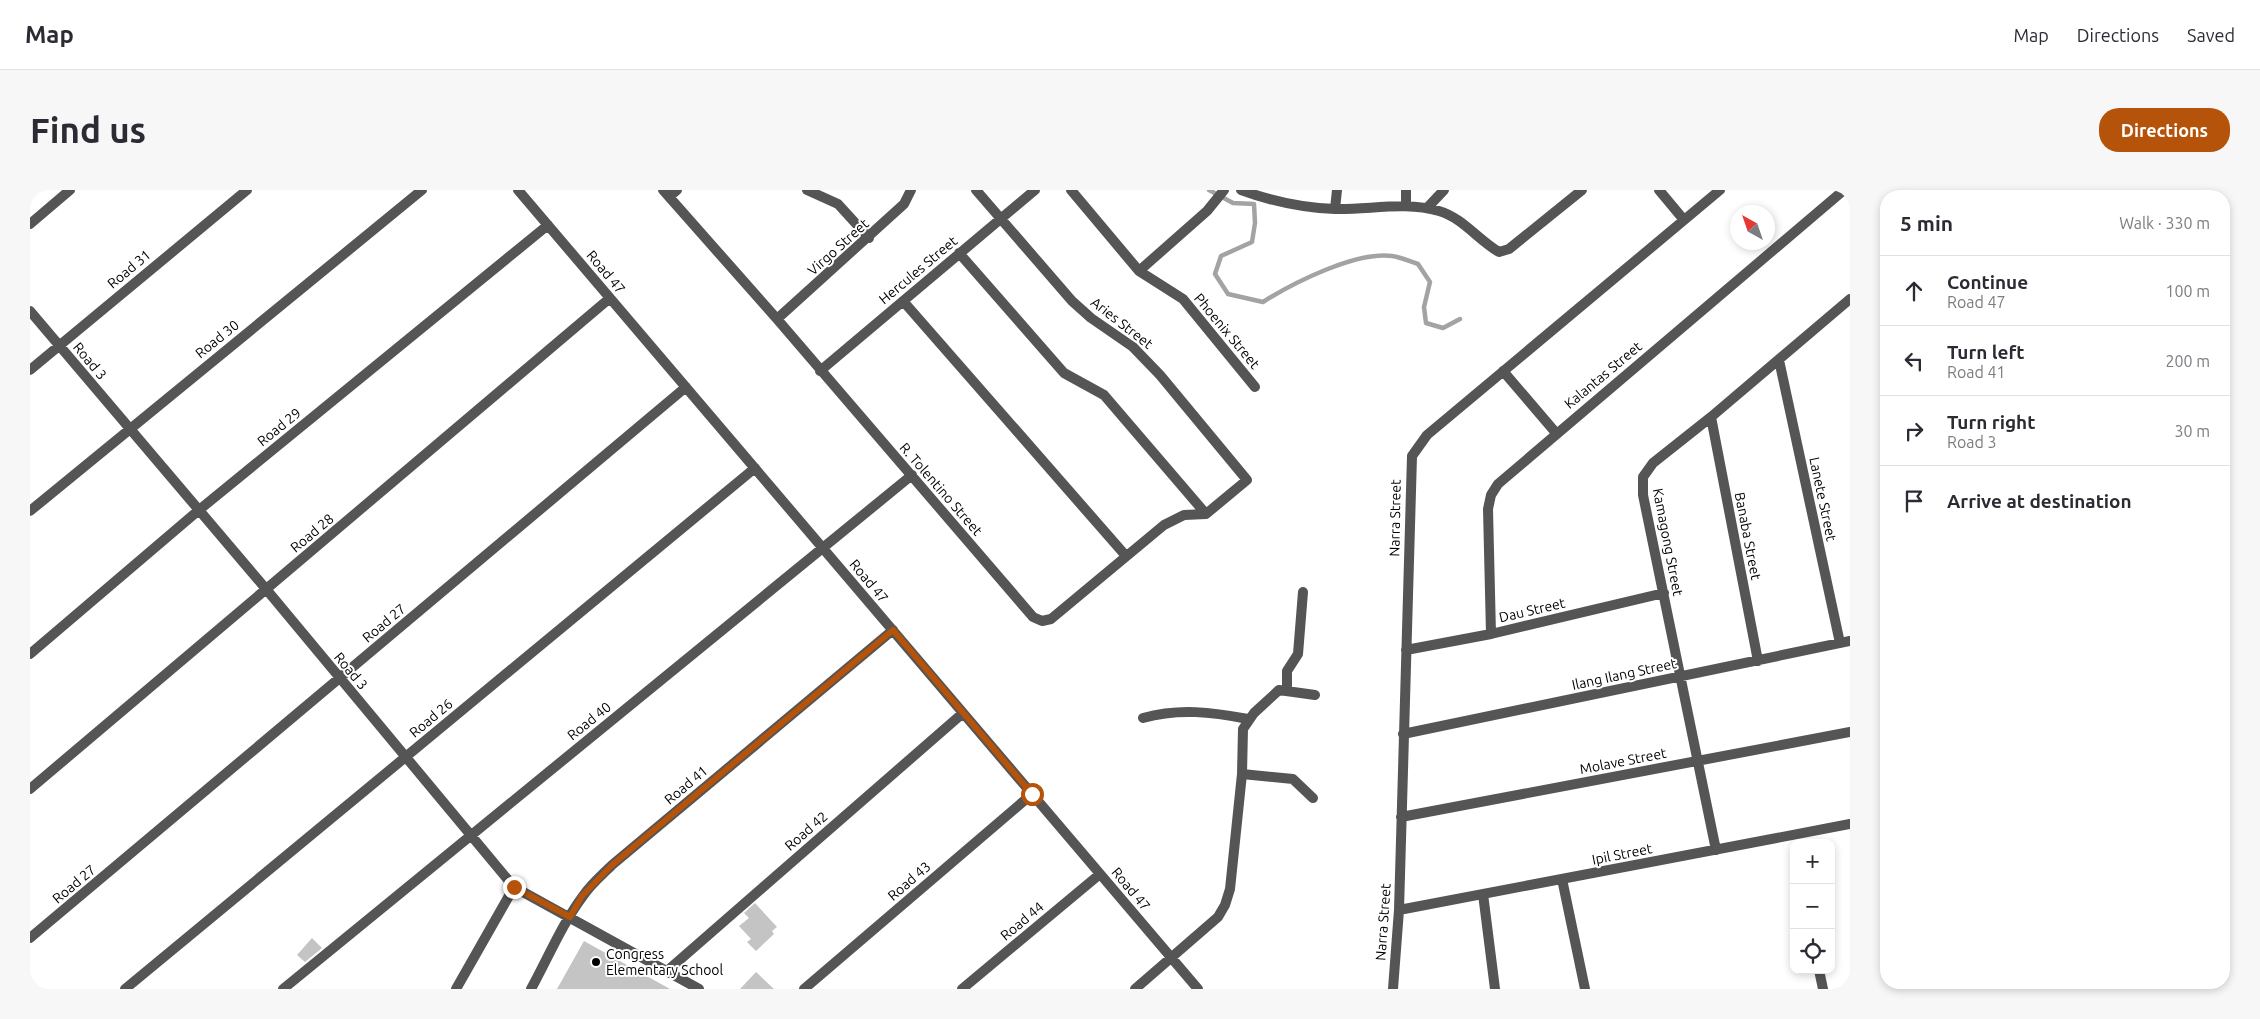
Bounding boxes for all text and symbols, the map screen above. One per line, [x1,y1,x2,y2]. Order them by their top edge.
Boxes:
text: Map [25,21,74,48]
text: Map [2013,25,2049,45]
text: Directions [2077,25,2159,45]
text: Saved [2187,25,2235,45]
button: Directions [2099,108,2230,152]
text: Find us [30,110,146,150]
north arrow [1730,205,1775,250]
text: 5 min [1900,211,1953,235]
text: Walk · 330 m [2119,214,2210,232]
street label: Virgo Street [804,215,872,279]
street label: Hercules Street [876,232,961,307]
street label: Road 31 [104,246,154,292]
street label: Road 47 [583,247,629,297]
text: Continue [1947,271,2028,293]
icon: ahead [1900,277,1928,305]
text: 100 m [2165,282,2210,300]
street label: Phoenix Street [1191,290,1263,372]
text: Road 47 [1947,293,2006,311]
street label: Aries Street [1088,294,1156,352]
street label: Road 30 [192,317,242,361]
street label: Kalantas Street [1561,338,1645,412]
street label: Road 3 [70,339,110,383]
text: Turn left [1947,341,2025,363]
icon: left [1900,347,1928,375]
text: 200 m [2165,352,2210,370]
text: Road 41 [1947,363,2006,381]
street label: Road 29 [254,405,304,449]
text: Turn right [1947,411,2035,433]
icon: right [1900,417,1928,445]
text: 30 m [2174,422,2210,440]
text: Road 3 [1947,433,1997,451]
street label: R. Tolentino Street [896,439,986,539]
street label: Lanete Street [1806,455,1840,543]
street label: Narra Street [1386,479,1404,557]
street label: Kamagong Street [1650,487,1686,598]
icon: arrive [1900,487,1928,515]
text: Arrive at destination [1947,490,2132,512]
street label: Banaba Street [1732,491,1764,582]
street label: Road 28 [287,510,337,556]
street label: Road 47 [846,556,892,606]
street label: Dau Street [1497,595,1567,625]
street label: Road 27 [359,600,409,646]
street label: Road 3 [331,649,371,693]
street label: Ilang Ilang Street [1570,655,1678,693]
street label: Road 26 [406,695,456,741]
street label: Road 40 [564,699,614,743]
street label: Molave Street [1578,745,1668,777]
street label: Road 41 [661,762,711,808]
route start [1021,783,1044,806]
street label: Road 42 [781,808,831,854]
map controls [1790,839,1835,974]
button: + [1790,839,1835,884]
street label: Ipil Street [1590,840,1654,868]
street label: Road 43 [884,858,934,904]
street label: Road 27 [49,861,99,907]
street label: Road 47 [1108,864,1154,914]
route end [503,876,526,899]
street label: Narra Street [1372,882,1394,961]
button: − [1790,884,1835,929]
street label: Road 44 [997,898,1047,944]
button: locate [1790,929,1835,974]
place label: Congress Elementary School [606,946,724,978]
marker: Congress Elementary School [590,956,602,968]

